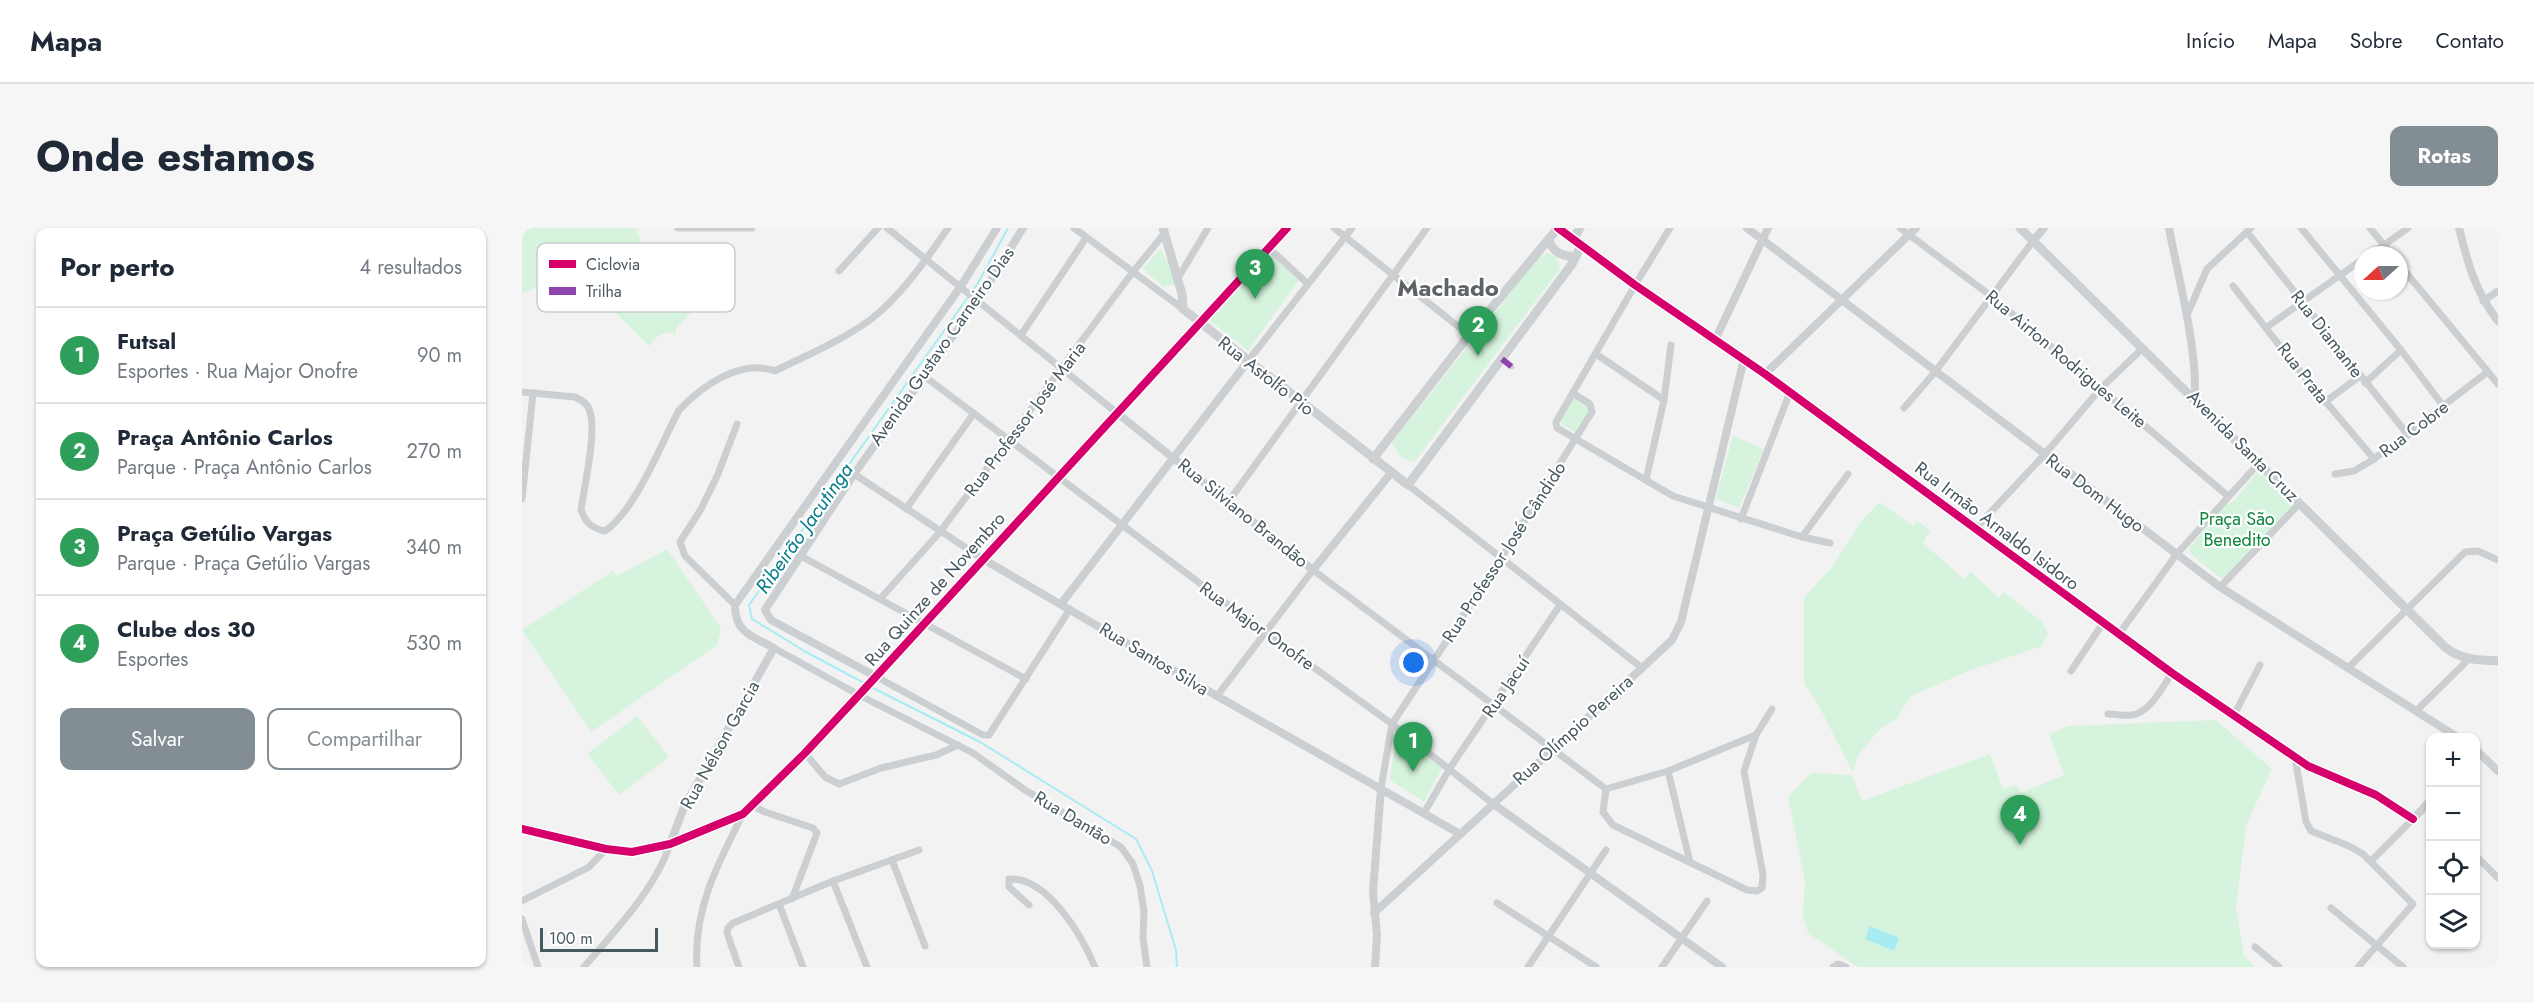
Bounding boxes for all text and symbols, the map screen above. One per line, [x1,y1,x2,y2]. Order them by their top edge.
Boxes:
text: Mapa [30,21,102,62]
text: Início [2186,26,2235,56]
text: Mapa [2268,26,2317,56]
text: Sobre [2350,26,2402,56]
text: Contato [2435,26,2504,56]
text: Onde estamos [36,126,315,187]
button: Rotas [2390,126,2498,186]
street label: Avenida Gustavo Carneiro Dias [863,241,1021,451]
legend [537,243,735,312]
north arrow [2354,246,2408,300]
text: Por perto [60,248,174,286]
pin: 3 [1236,250,1274,299]
text: 4 resultados [360,253,462,282]
text: Ciclovia [586,253,640,276]
district label: Machado [1397,270,1499,305]
text: Trilha [586,280,622,303]
street label: Rua Airton Rodrigues Leite [1980,284,2152,434]
street label: Rua Diamante [2284,285,2370,383]
pin: 2 [1458,306,1498,356]
text: Futsal [117,325,176,357]
street label: Rua Astolfo Pio [1212,330,1320,422]
street label: Rua Professor José Maria [958,336,1092,502]
street label: Rua Prata [2271,337,2335,409]
text: 1 [74,341,85,370]
text: 90 m [417,341,462,370]
text: Esportes · Rua Major Onofre [117,357,358,386]
street label: Avenida Santa Cruz [2181,384,2305,508]
street label: Rua Cobre [2374,394,2454,464]
text: Praça Antônio Carlos [117,421,333,453]
text: 2 [73,437,86,466]
text: 270 m [407,437,462,466]
street label: Rua Dom Hugo [2040,447,2150,539]
street label: Rua Silviano Brandão [1172,452,1314,574]
text: Parque · Praça Antônio Carlos [117,453,372,482]
street label: Rua Irmão Arnaldo Isidoro [1909,455,2085,597]
street label: Rua Professor José Cândido [1436,456,1572,647]
water label: Ribeirão Jacutinga [749,457,860,599]
street label: Rua Quinze de Novembro [859,506,1012,672]
park label: Praça São Benedito [2199,506,2275,553]
text: Praça Getúlio Vargas [117,517,332,549]
text: 3 [73,533,86,562]
text: 340 m [406,533,462,562]
text: Parque · Praça Getúlio Vargas [117,549,370,578]
street label: Rua Major Onofre [1194,575,1320,677]
text: Clube dos 30 [117,613,255,645]
street label: Rua Santos Silva [1094,616,1214,702]
text: 4 [73,629,86,658]
text: 530 m [406,629,462,658]
text: Esportes [117,645,188,674]
your location [1399,648,1428,677]
street label: Rua Jacuí [1476,650,1537,723]
street label: Rua Olímpio Pereira [1507,669,1639,791]
street label: Rua Nélson Garcia [674,676,766,814]
button: Salvar [60,708,255,770]
button: Compartilhar [267,708,462,770]
pin: 1 [1394,722,1432,772]
map controls [2426,733,2480,949]
button: + [2426,733,2480,787]
street label: Rua Dantão [1029,784,1117,852]
button: − [2426,787,2480,841]
pin: 4 [2000,796,2040,845]
button: locate [2426,841,2480,895]
button: layers [2426,895,2480,949]
scale bar [540,925,658,952]
text: 100 m [549,927,593,950]

